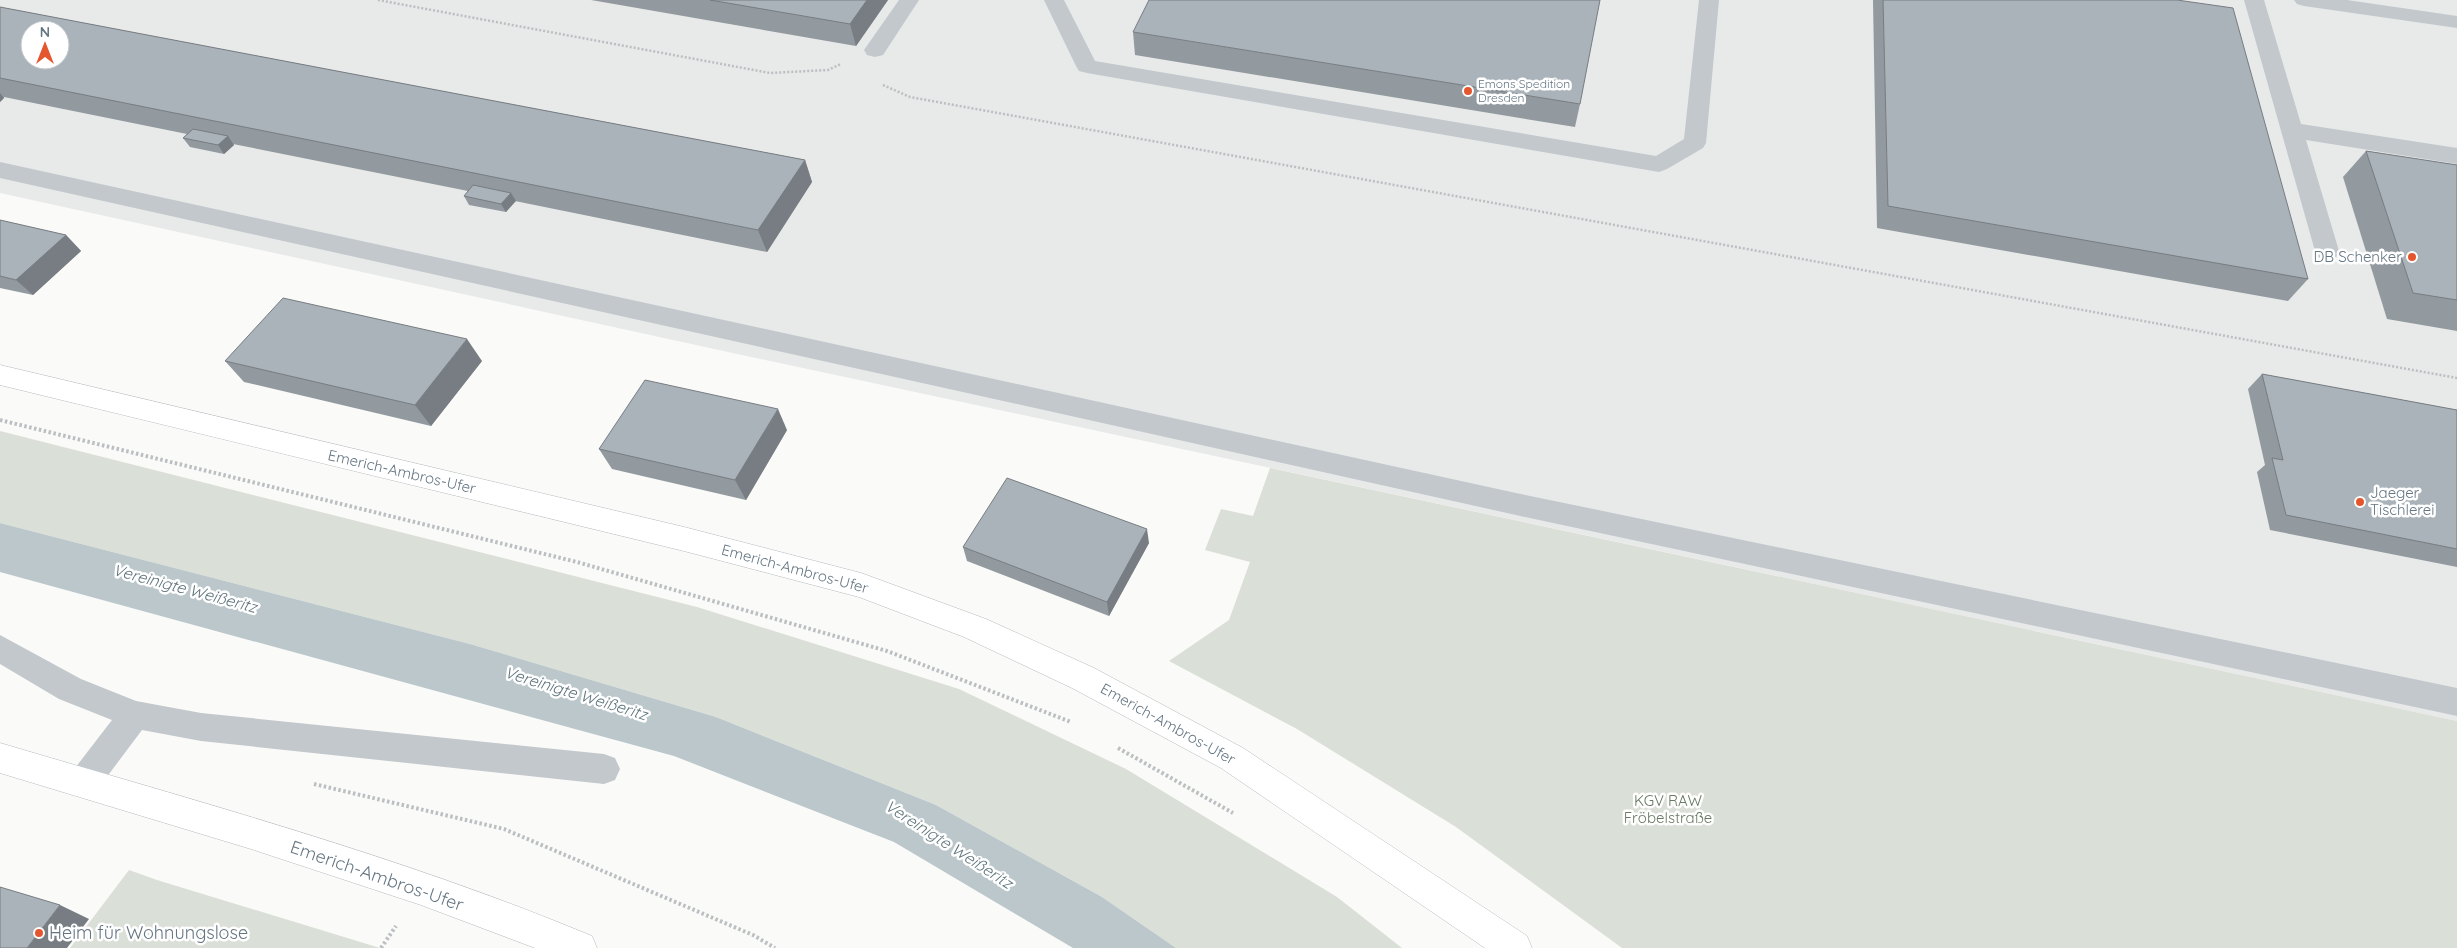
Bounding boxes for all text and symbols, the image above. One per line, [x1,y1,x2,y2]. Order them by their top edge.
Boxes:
north arrow [20,20,70,70]
text: N [40,23,50,41]
place label: Emons Spedition Dresden [1478,76,1570,105]
marker: Emons Spedition Dresden [1462,85,1474,97]
place label: DB Schenker [2314,247,2402,266]
marker: DB Schenker [2406,251,2418,263]
street label: Emerich-Ambros-Ufer [326,445,478,498]
place label: Jaeger Tischlerei [2370,483,2435,519]
marker: Jaeger Tischlerei [2354,496,2366,508]
street label: Emerich-Ambros-Ufer [720,540,871,597]
water label: Vereinigte Weißeritz [111,559,260,617]
water label: Vereinigte Weißeritz [502,662,651,725]
street label: Emerich-Ambros-Ufer [1097,679,1239,769]
park label: KGV RAW Fröbelstraße [1624,791,1712,827]
water label: Vereinigte Weißeritz [881,795,1018,893]
street label: Emerich-Ambros-Ufer [287,835,467,916]
place label: Heim für Wohnungslose [49,921,248,944]
marker: Heim für Wohnungslose [33,927,45,939]

